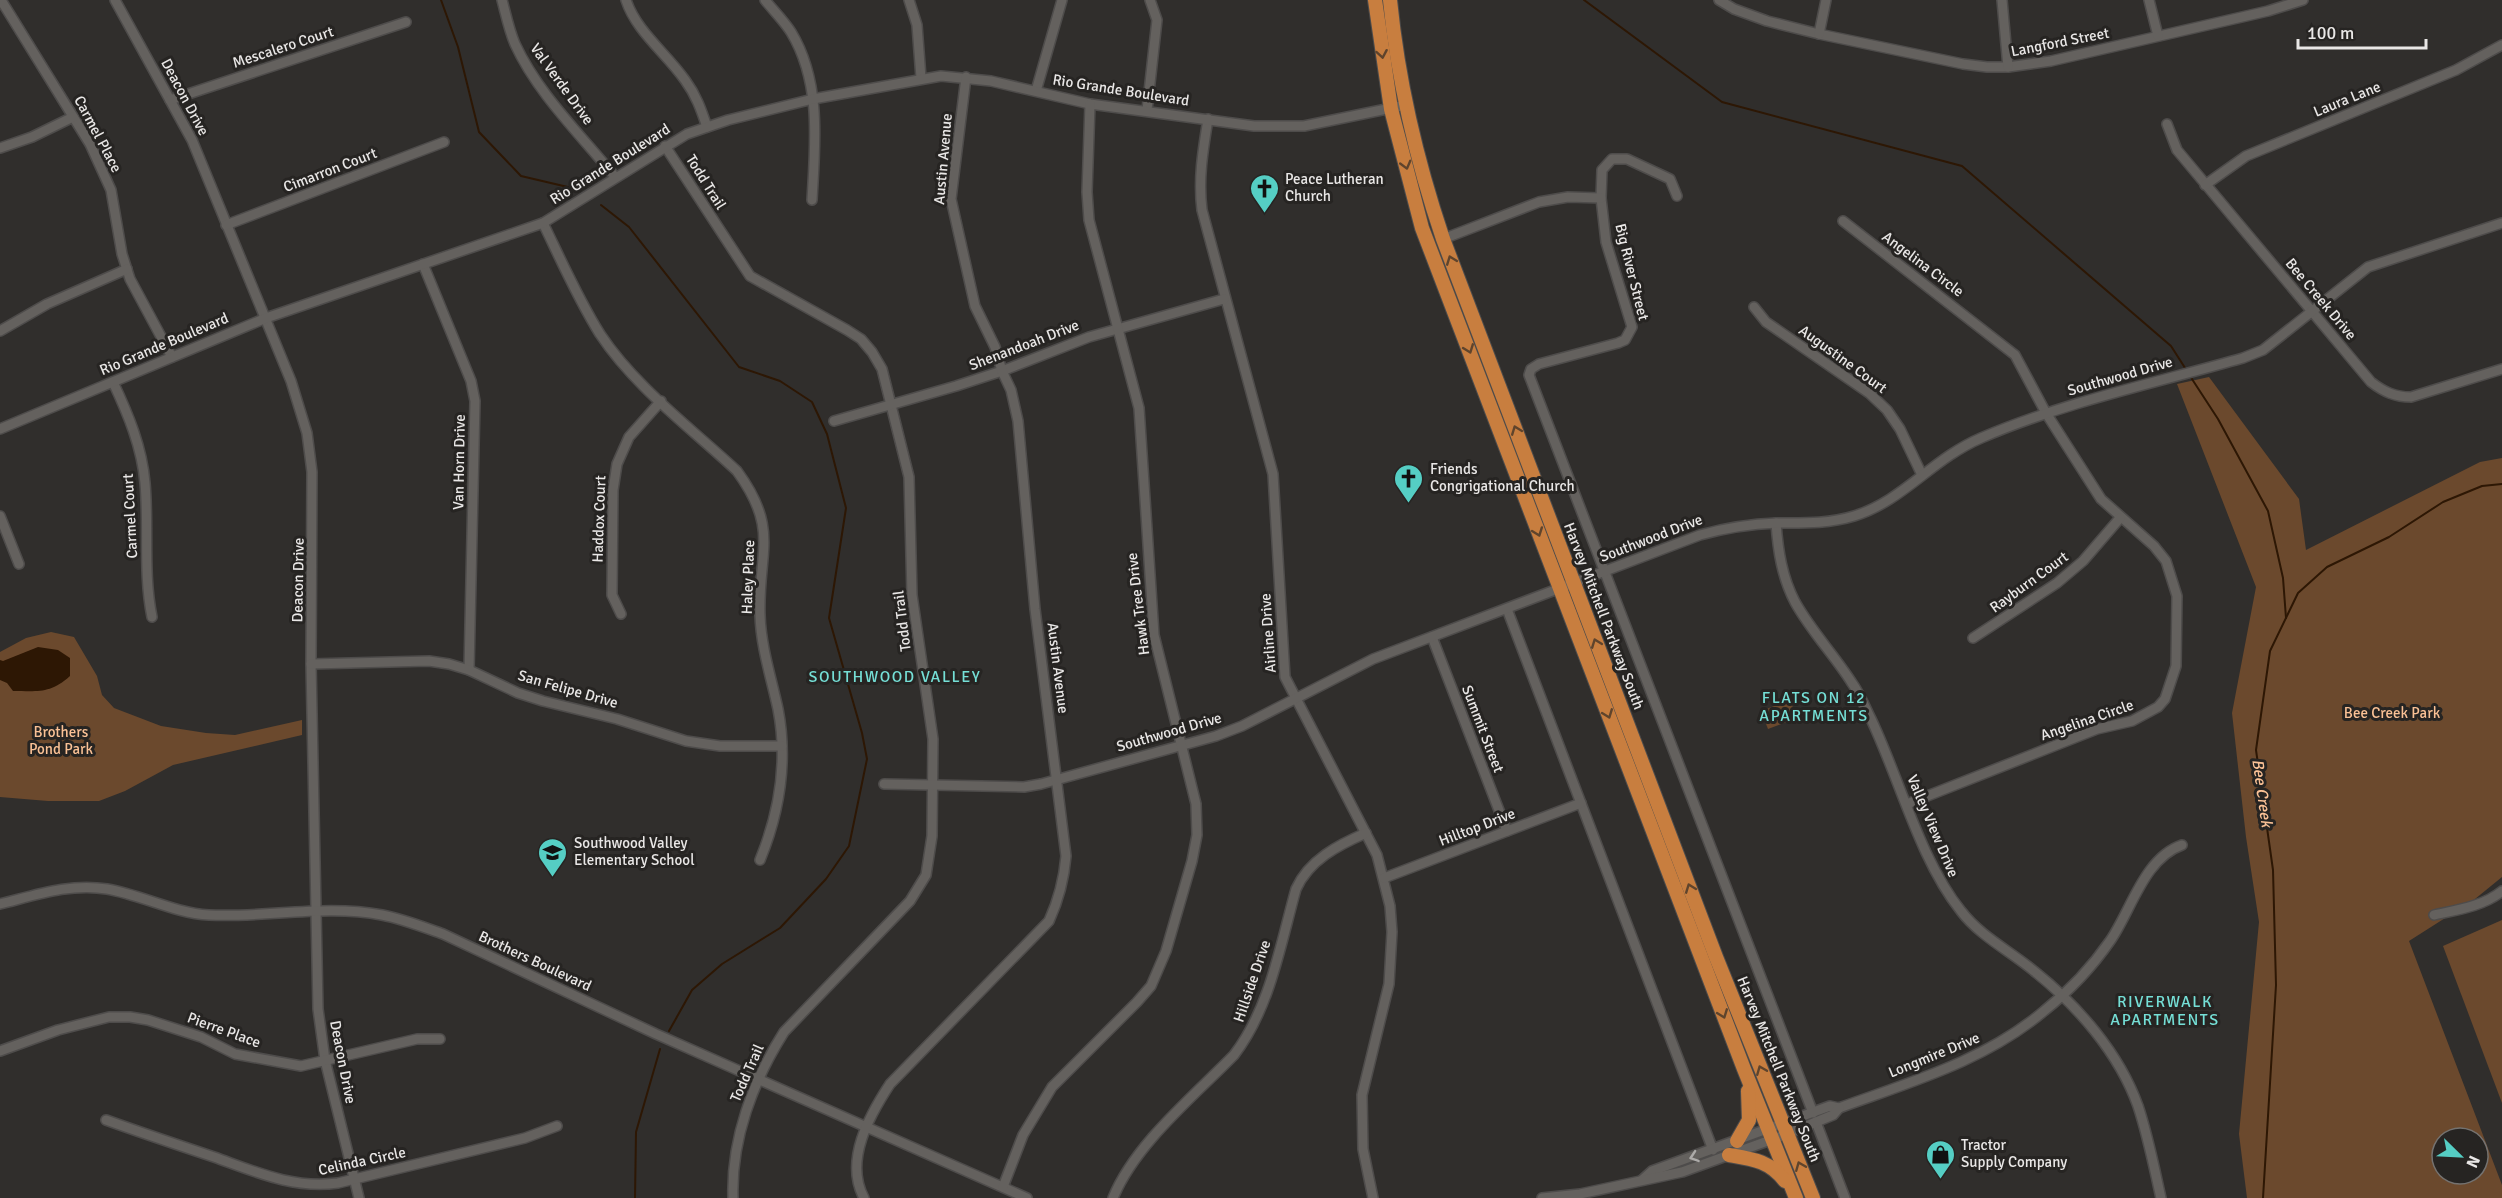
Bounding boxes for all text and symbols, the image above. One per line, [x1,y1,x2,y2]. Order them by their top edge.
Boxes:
scale bar [2298,12,2426,50]
street label: Mescalero Court [230,22,336,72]
text: 100 m [2307,22,2354,44]
street label: Langford Street [2009,24,2111,60]
street label: Val Verde Drive [526,40,598,128]
one-way arrow [1375,49,1388,59]
street label: Deacon Drive [157,55,213,139]
street label: Rio Grande Boulevard [1051,70,1191,110]
street label: Laura Lane [2311,77,2383,121]
street label: Carmel Place [70,93,126,175]
street label: Austin Avenue [930,113,956,205]
street label: Rio Grande Boulevard [547,120,673,208]
street label: Cimarron Court [281,144,379,196]
street label: Todd Trail [682,151,730,213]
one-way arrow [1398,160,1411,170]
place label: Peace Lutheran Church [1285,170,1384,205]
church icon: Peace Lutheran Church [1248,172,1280,214]
street label: Big River Street [1611,222,1653,322]
street label: Angelina Circle [1879,227,1967,301]
street label: Bee Creek Drive [2282,254,2360,344]
one-way arrow [1445,255,1458,266]
street label: Rio Grande Boulevard [97,309,231,379]
street label: Shenandoah Drive [966,316,1082,374]
street label: Augustine Court [1795,321,1891,397]
one-way arrow [1462,343,1474,354]
street label: Southwood Drive [2065,352,2175,400]
street label: Van Horn Drive [449,414,469,510]
one-way arrow [1511,426,1523,437]
place label: Friends Congrigational Church [1430,460,1575,495]
church icon: Friends Congrigational Church [1393,462,1425,504]
street label: Carmel Court [119,473,141,559]
street label: Haddox Court [588,475,610,563]
street label: Southwood Drive [1597,510,1705,566]
street label: Harvey Mitchell Parkway South [1560,520,1648,712]
one-way arrow [1530,526,1543,537]
street label: Deacon Drive [288,538,308,622]
street label: Haley Place [738,539,758,615]
street label: Rayburn Court [1986,548,2072,616]
street label: Hawk Tree Drive [1123,552,1153,656]
street label: Todd Trail [889,589,915,653]
street label: Airline Drive [1256,593,1280,673]
street label: Austin Avenue [1043,621,1073,715]
one-way arrow [1591,639,1603,650]
street label: San Felipe Drive [516,666,620,712]
district label: SOUTHWOOD VALLEY [809,667,981,687]
street label: Summit Street [1458,683,1508,775]
district label: FLATS ON 12 APARTMENTS [1759,688,1869,726]
street label: Angelina Circle [2038,696,2136,744]
park label: Bee Creek Park [2344,704,2441,722]
street label: Southwood Drive [1114,708,1224,756]
one-way arrow [1601,708,1613,719]
park label: Brothers Pond Park [29,723,94,758]
water label: Bee Creek [2247,758,2277,830]
street label: Valley View Drive [1903,772,1963,880]
street label: Hilltop Drive [1436,804,1518,850]
place label: Southwood Valley Elementary School [574,834,695,869]
school or university icon: Southwood Valley Elementary School [537,836,569,878]
one-way arrow [1685,883,1697,894]
street label: Brothers Boulevard [476,927,594,995]
street label: Hillside Drive [1230,938,1274,1024]
street label: Harvey Mitchell Parkway South [1733,973,1825,1165]
district label: RIVERWALK APARTMENTS [2110,992,2220,1030]
street label: Pierre Place [185,1008,263,1052]
one-way arrow [1716,1008,1728,1019]
street label: Deacon Drive [326,1019,360,1105]
street label: Longmire Drive [1886,1028,1982,1082]
street label: Todd Trail [726,1041,768,1105]
one-way arrow [1756,1065,1768,1076]
north arrow [2430,1126,2490,1186]
place label: Tractor Supply Company [1961,1136,2067,1171]
shop icon: Tractor Supply Company [1924,1138,1956,1180]
street label: Celinda Circle [317,1143,407,1179]
one-way arrow [1689,1149,1700,1162]
text: N [2461,1153,2484,1171]
one-way arrow [1795,1161,1807,1172]

